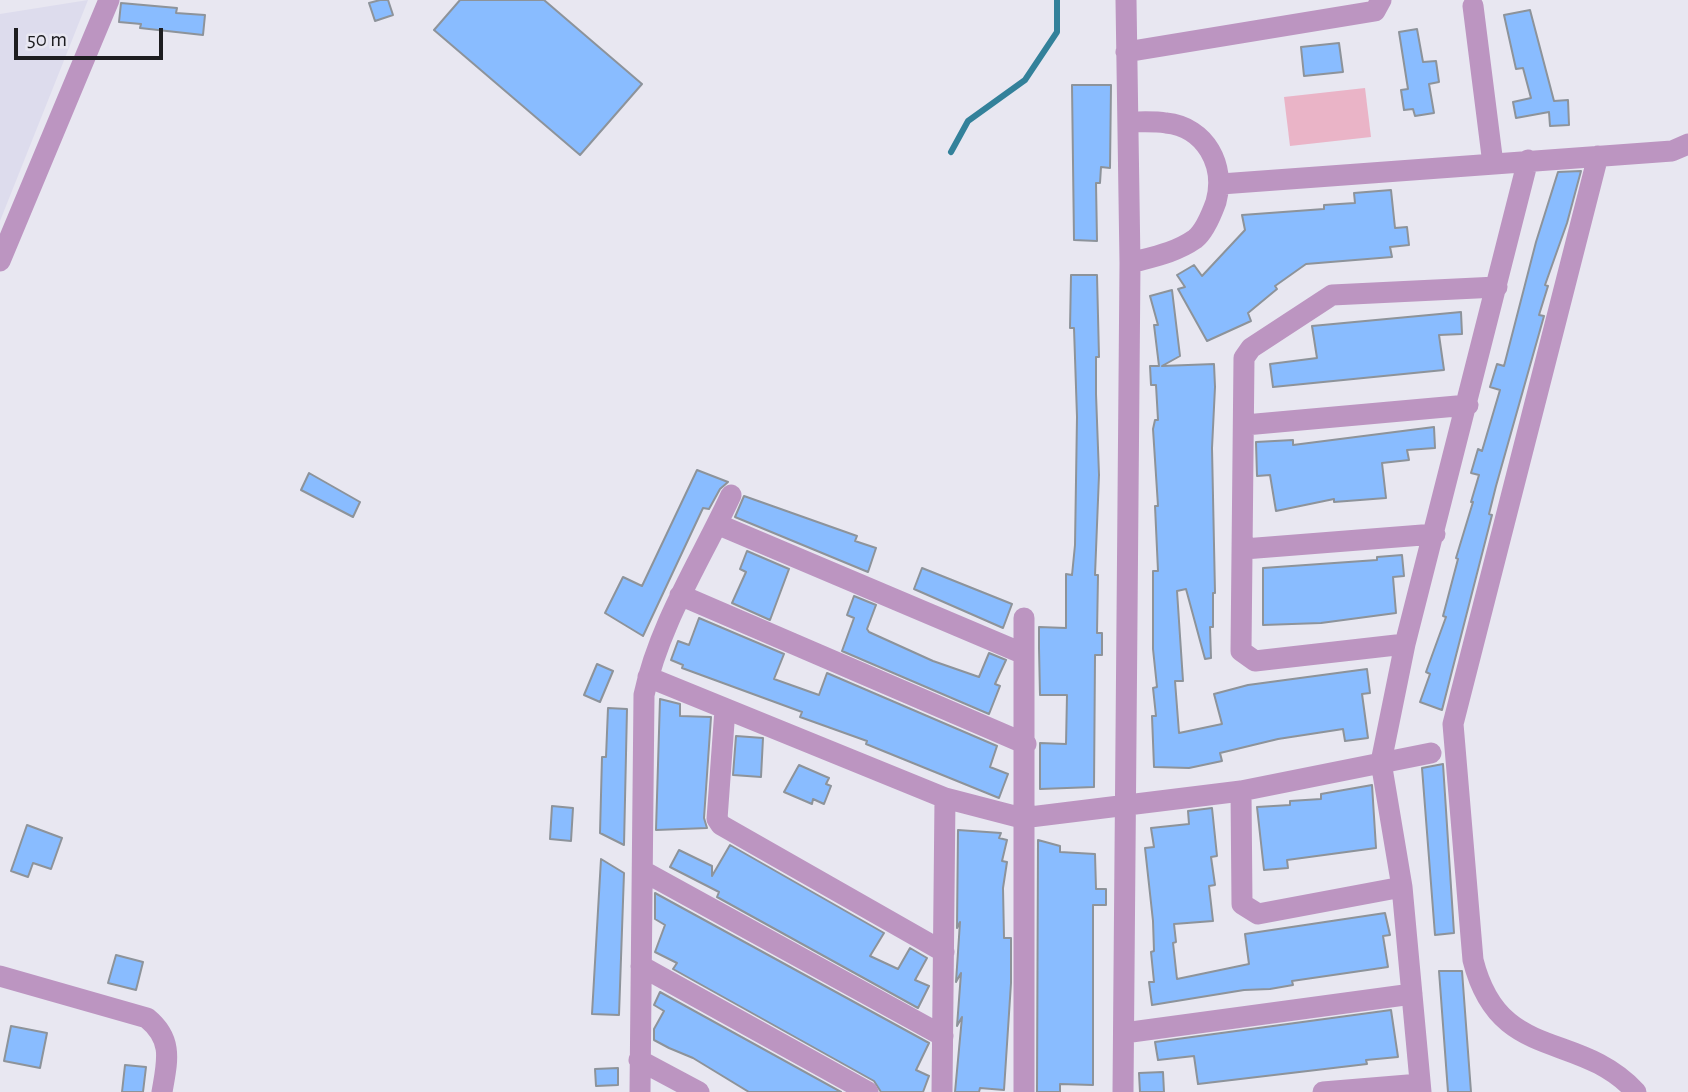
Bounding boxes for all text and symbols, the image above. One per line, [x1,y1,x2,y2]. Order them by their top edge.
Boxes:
scale bar [18,14,166,58]
text: 50 m [27,29,67,50]

